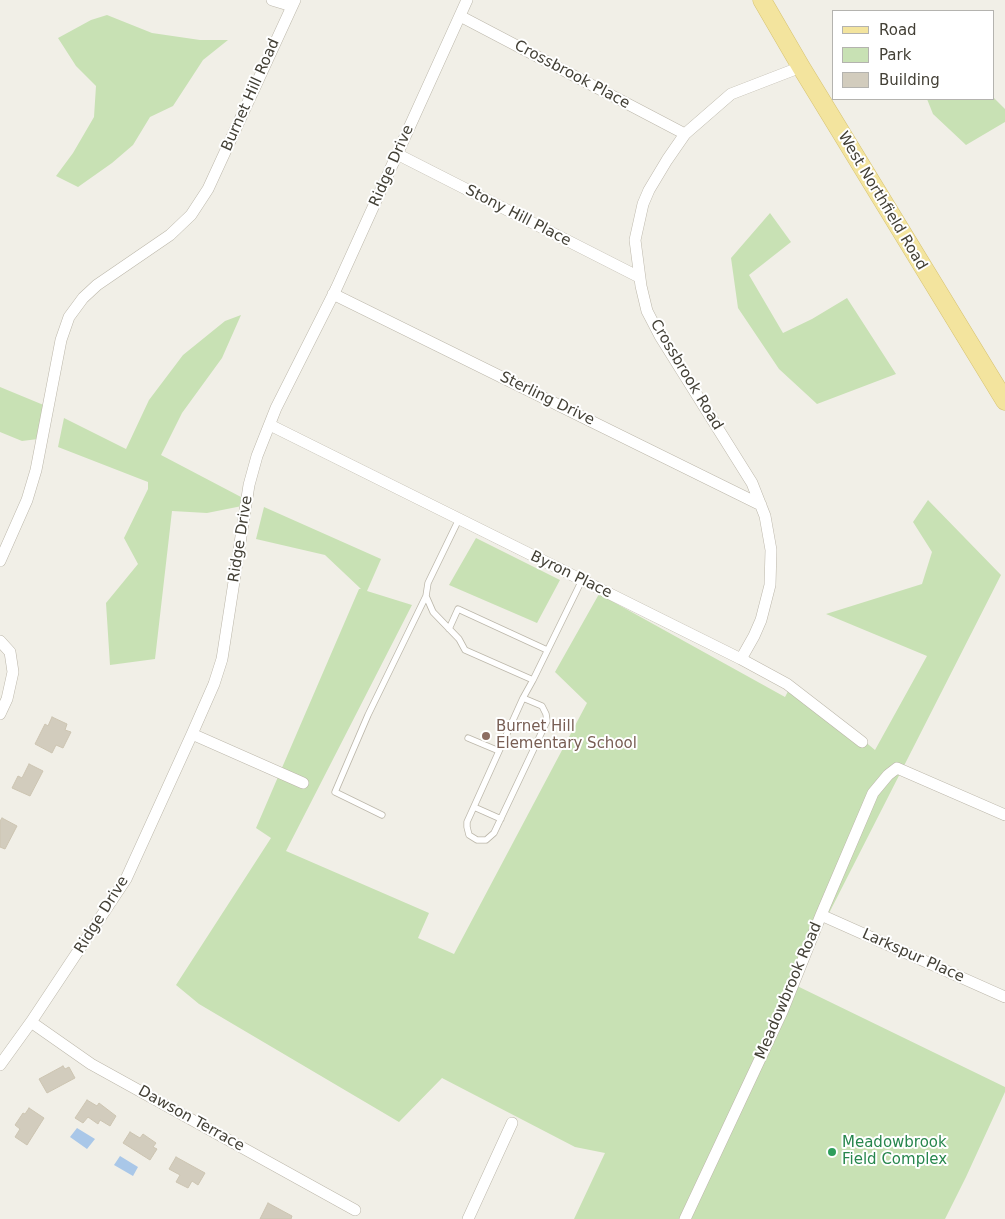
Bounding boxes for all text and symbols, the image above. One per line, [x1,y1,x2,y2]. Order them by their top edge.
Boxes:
legend [832,10,995,100]
text: Road [879,21,917,39]
street label: Burnet Hill Road [218,36,284,154]
street label: Crossbrook Place [511,37,633,113]
text: Park [879,46,911,64]
text: Building [879,71,940,89]
street label: Ridge Drive [366,122,418,210]
street label: West Northfield Road [834,128,930,274]
street label: Stony Hill Place [462,182,574,250]
street label: Crossbrook Road [646,316,726,434]
street label: Sterling Drive [497,368,597,430]
street label: Ridge Drive [225,494,257,584]
street label: Byron Place [527,548,615,602]
place label: Burnet Hill Elementary School [496,718,637,753]
marker: Burnet Hill Elementary School [480,730,492,742]
street label: Ridge Drive [71,873,133,957]
street label: Meadowbrook Road [752,920,826,1062]
street label: Larkspur Place [859,925,967,987]
street label: Dawson Terrace [135,1082,247,1156]
place label: Meadowbrook Field Complex [842,1134,947,1169]
marker: Meadowbrook Field Complex [826,1146,838,1158]

